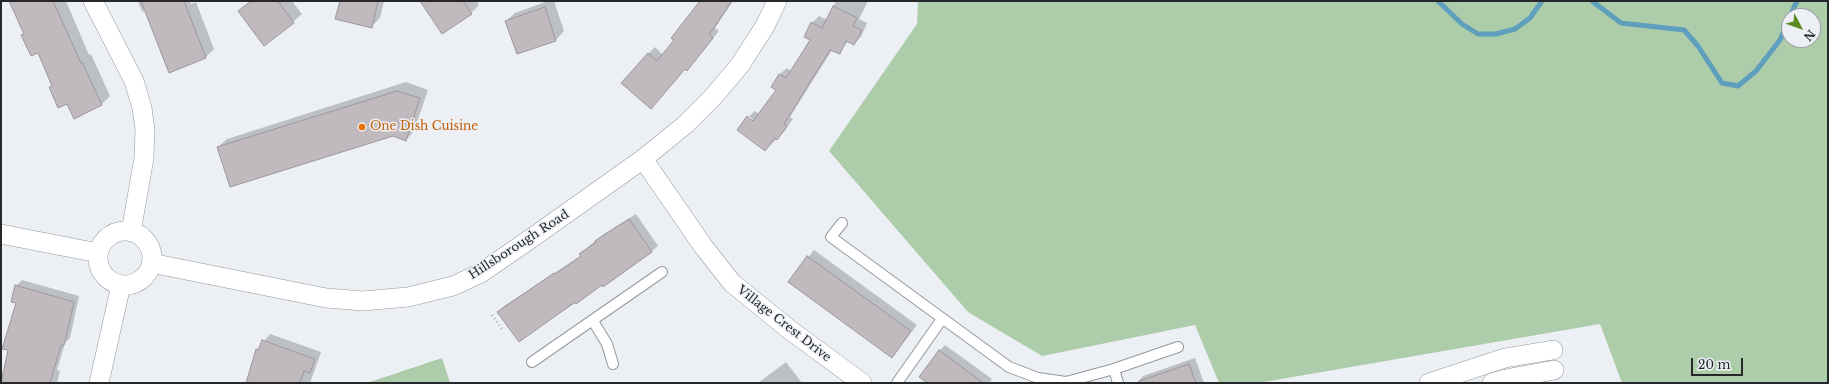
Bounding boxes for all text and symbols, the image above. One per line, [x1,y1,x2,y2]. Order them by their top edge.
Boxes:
north arrow [1781,8,1821,48]
text: N [1801,27,1818,44]
place label: One Dish Cuisine [370,120,478,134]
marker: One Dish Cuisine [357,122,367,132]
street label: Hillsborough Road [466,207,572,283]
street label: Village Crest Drive [734,283,834,365]
scale bar [1693,350,1745,376]
text: 20 m [1698,357,1730,372]

